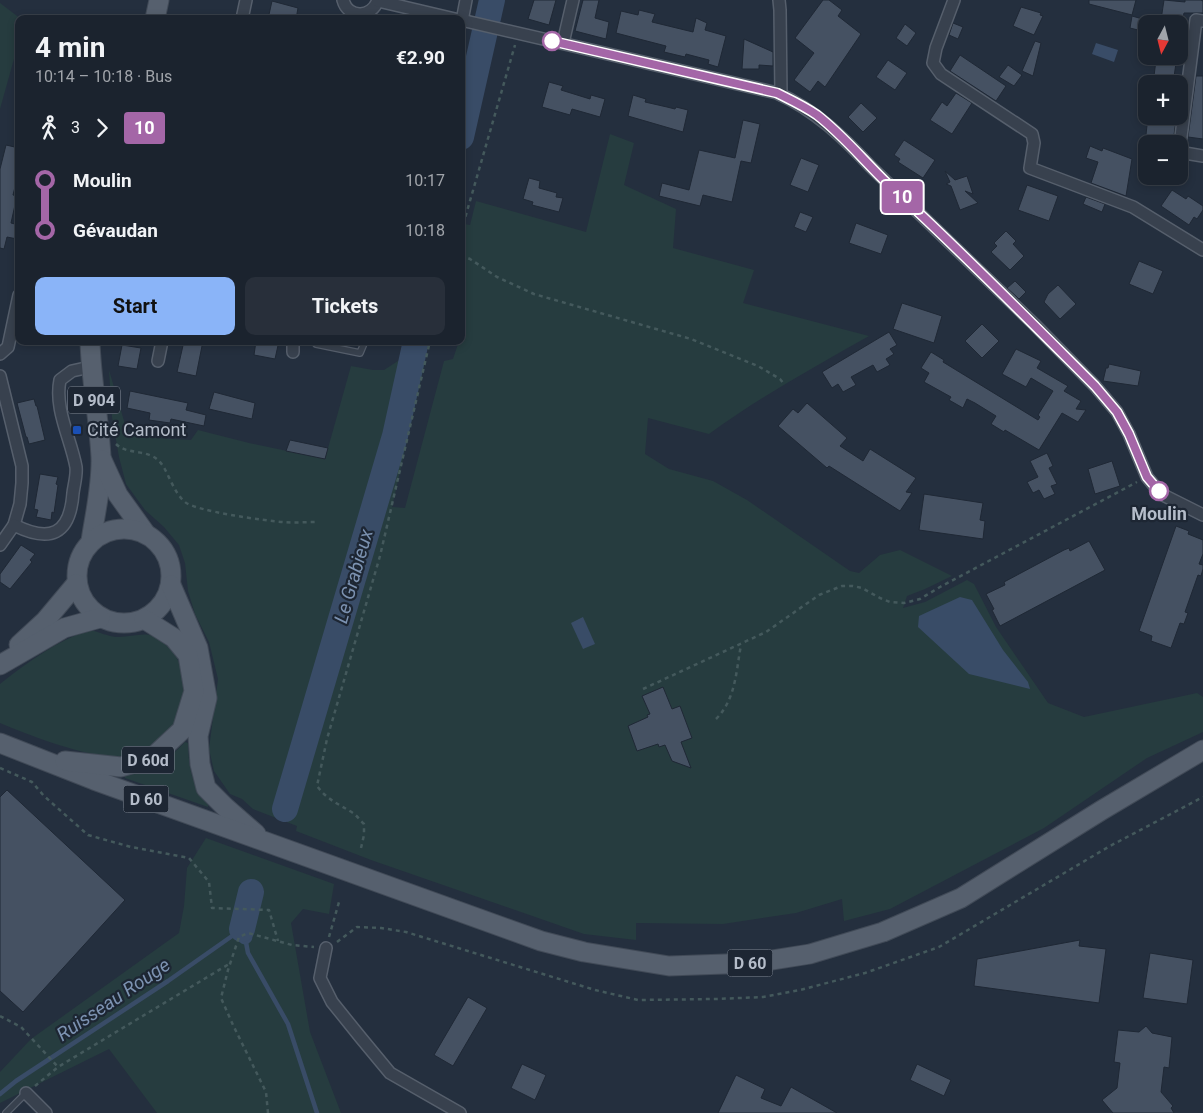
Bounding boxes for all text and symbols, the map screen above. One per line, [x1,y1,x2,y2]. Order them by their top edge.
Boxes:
north arrow [1138,15,1188,65]
map controls [1138,15,1188,185]
text: 4 min [35,31,105,64]
unlabelled marker [542,31,562,51]
text: €2.90 [396,46,445,69]
text: 10:14 – 10:18 · Bus [35,67,172,86]
button: + [1138,75,1188,125]
icon: walk [35,114,63,142]
icon: forward [88,114,116,142]
text: 10 [134,117,155,138]
text: 3 [71,118,80,137]
button: − [1138,135,1188,185]
text: Moulin [73,169,132,192]
text: 10:17 [405,171,445,190]
line badge: 10 [880,181,924,213]
text: 10 [892,186,912,207]
text: Gévaudan [73,219,158,242]
text: 10:18 [405,221,445,240]
button: Start [35,277,235,335]
button: Tickets [245,277,445,335]
road number: D 904 [68,386,120,414]
place label: Cité Camont [87,419,186,440]
marker: Cité Camont [71,424,83,436]
marker: Moulin [1149,481,1169,501]
place label: Moulin [1131,503,1187,524]
water label: Le Grabieux [329,526,378,626]
road number: D 60d [122,746,174,774]
road number: D 60 [124,786,168,812]
road number: D 60 [728,950,772,976]
water label: Ruisseau Rouge [52,953,175,1046]

